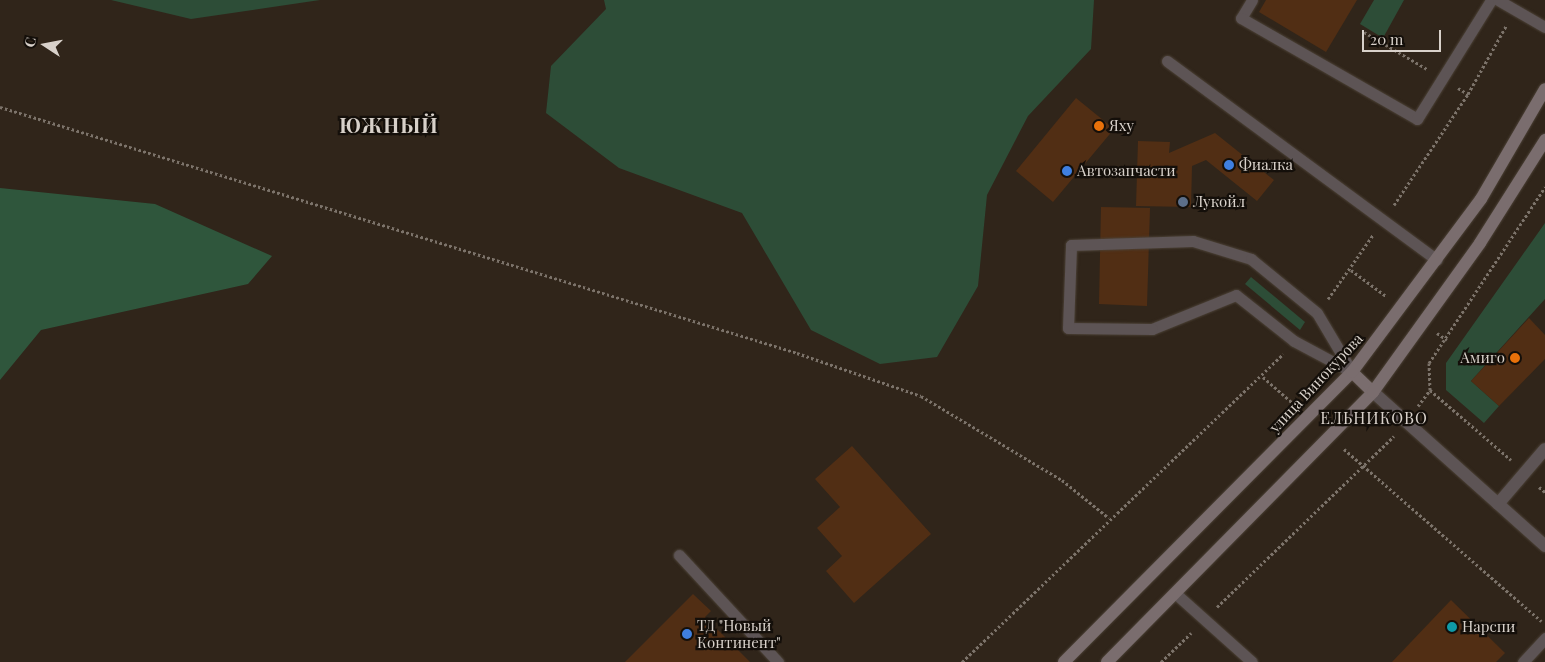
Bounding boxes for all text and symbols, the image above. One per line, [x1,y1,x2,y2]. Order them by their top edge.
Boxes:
north arrow [20,20,70,70]
scale bar [1365,20,1444,52]
text: 20 m [1370,29,1403,49]
text: С [20,35,40,49]
district label: ЮЖНЫЙ [339,112,439,136]
place label: Яху [1109,117,1134,135]
marker: Яху [1093,120,1105,132]
place label: Фиалка [1239,156,1293,174]
marker: Фиалка [1223,159,1235,171]
place label: Автозапчасти [1077,162,1176,180]
marker: Автозапчасти [1061,165,1073,177]
place label: Лукойл [1193,193,1245,211]
marker: Лукойл [1177,196,1189,208]
street label: улица Винокурова [1265,330,1367,436]
place label: Амиго [1460,349,1505,367]
marker: Амиго [1509,352,1521,364]
district label: ЕЛЬНИКОВО [1319,408,1429,428]
place label: ТД "Новый Континент" [697,616,781,651]
place label: Нарспи [1462,618,1515,636]
marker: Нарспи [1446,621,1458,633]
marker: ТД "Новый Континент" [681,628,693,640]

